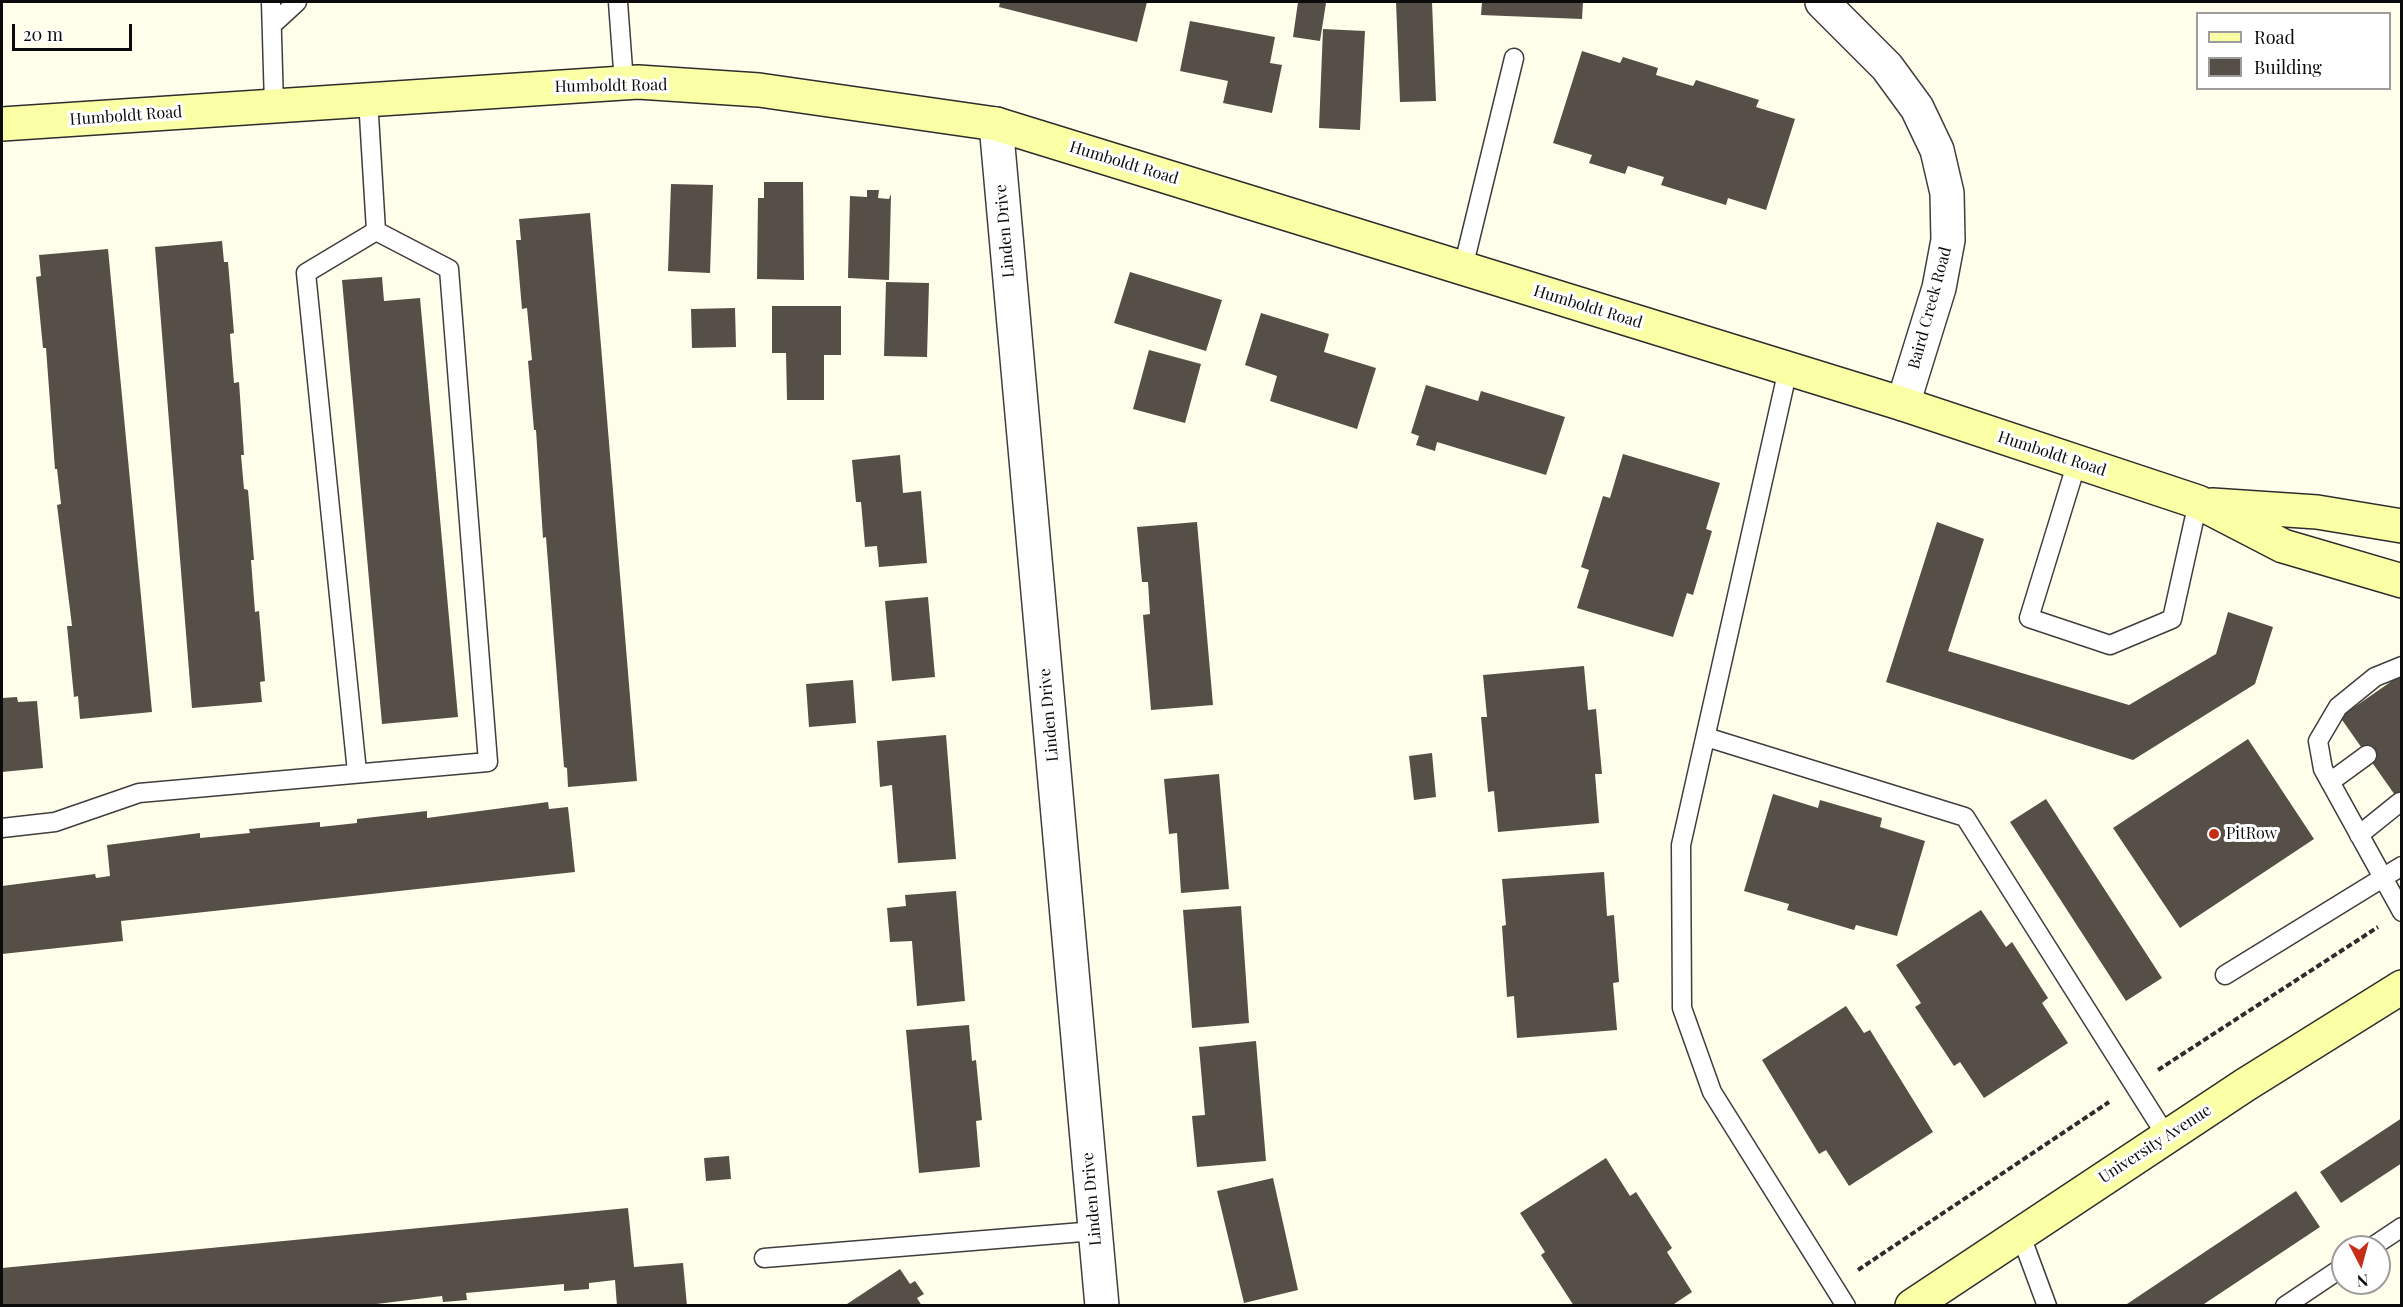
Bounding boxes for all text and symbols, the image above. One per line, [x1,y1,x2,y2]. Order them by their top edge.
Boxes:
scale bar [15,12,135,50]
legend [2196,12,2391,90]
text: 20 m [23,22,63,46]
text: Road [2254,25,2295,49]
text: Building [2254,55,2322,79]
street label: Humboldt Road [554,75,668,97]
street label: Humboldt Road [69,102,183,130]
street label: Humboldt Road [1067,137,1181,189]
street label: Linden Drive [991,183,1019,279]
street label: Baird Creek Road [1904,245,1956,371]
street label: Humboldt Road [1531,281,1645,333]
street label: Humboldt Road [1995,427,2109,481]
street label: Linden Drive [1035,667,1063,763]
place label: PitRow [2226,824,2277,844]
marker: PitRow [2207,827,2221,841]
street label: University Avenue [2095,1101,2215,1187]
street label: Linden Drive [1078,1151,1106,1247]
north arrow [2331,1235,2391,1295]
text: N [2356,1270,2370,1292]

